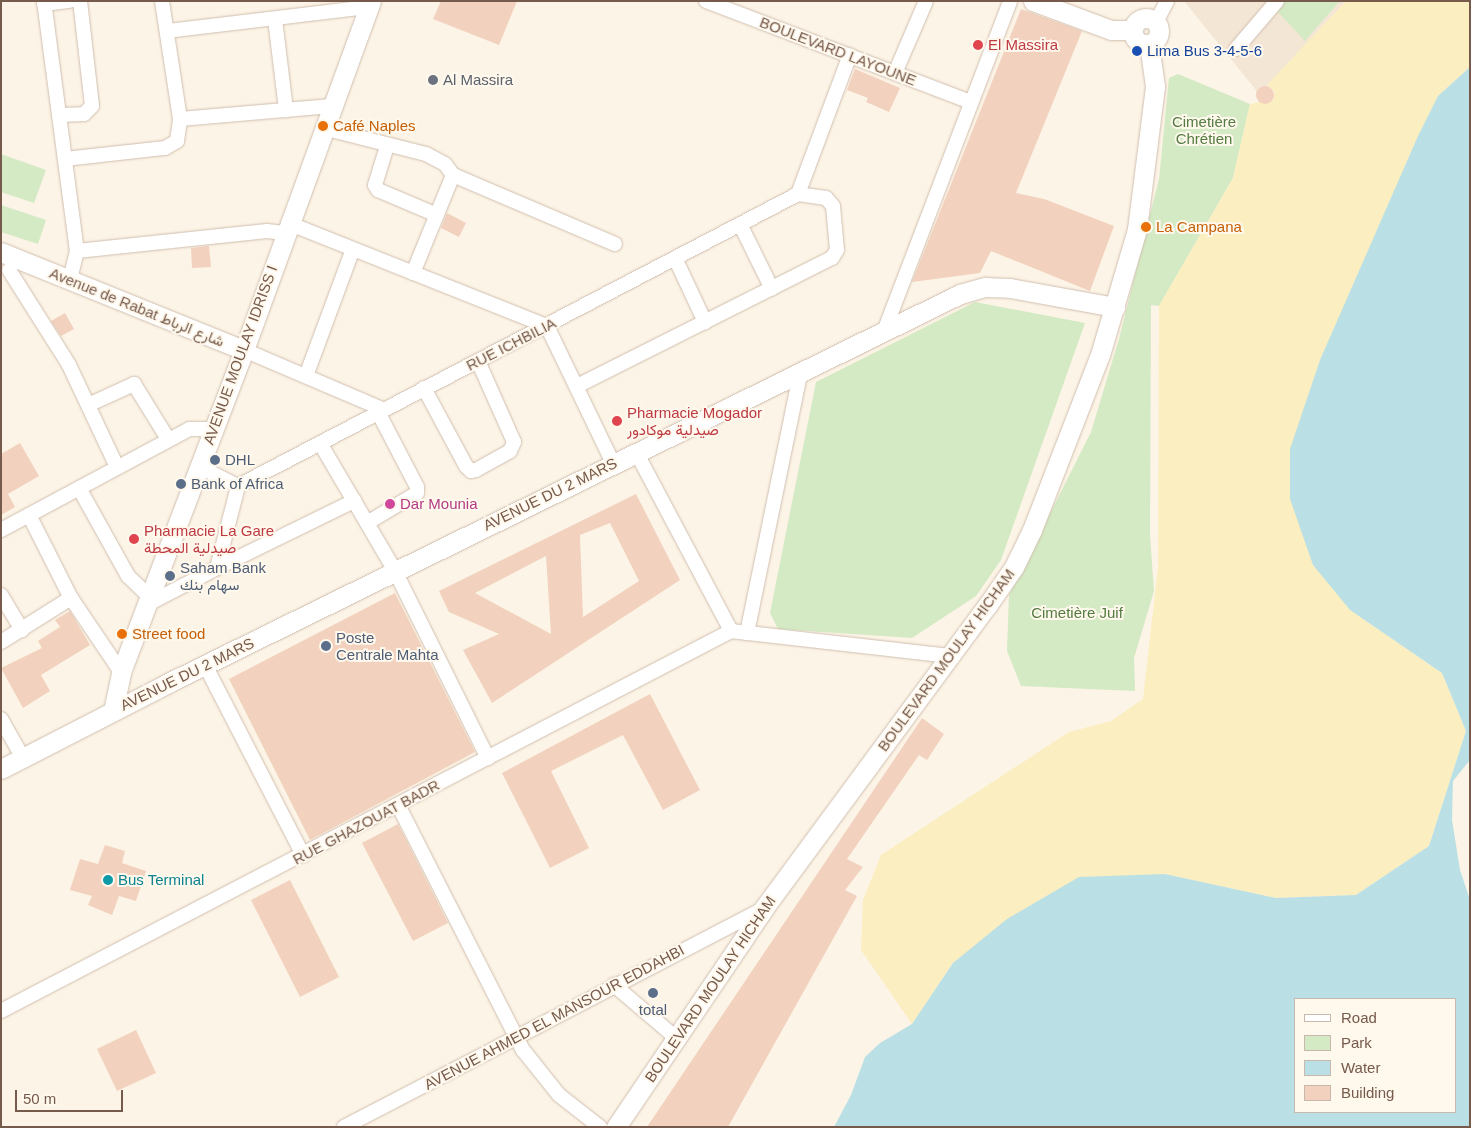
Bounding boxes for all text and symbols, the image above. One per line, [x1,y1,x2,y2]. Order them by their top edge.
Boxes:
street label: BOULEVARD LAYOUNE [757,13,919,89]
place label: El Massira [988,36,1058,54]
marker: El Massira [972,39,984,51]
place label: Lima Bus 3-4-5-6 [1147,42,1262,60]
marker: Lima Bus 3-4-5-6 [1131,45,1143,57]
place label: Al Massira [443,71,513,89]
marker: Al Massira [427,74,439,86]
park label: Cimetière Chrétien [1172,112,1236,147]
place label: Café Naples [333,117,416,135]
marker: Café Naples [317,120,329,132]
place label: La Campana [1156,218,1242,236]
marker: La Campana [1140,221,1152,233]
street label: AVENUE MOULAY IDRISS I [199,263,281,447]
street label: Avenue de Rabat شارع الرباط [47,264,227,350]
street label: RUE ICHBILIA [463,314,559,374]
place label: Pharmacie Mogador صيدلية موكادور [627,403,762,438]
marker: Pharmacie Mogador صيدلية موكادور [611,415,623,427]
place label: DHL [225,451,255,469]
marker: DHL [209,454,221,466]
street label: AVENUE DU 2 MARS [480,454,620,534]
place label: Bank of Africa [191,475,284,493]
marker: Bank of Africa [175,478,187,490]
place label: Dar Mounia [400,495,478,513]
marker: Dar Mounia [384,498,396,510]
place label: Pharmacie La Gare صيدلية المحطة [144,521,274,556]
marker: Pharmacie La Gare صيدلية المحطة [128,533,140,545]
place label: Saham Bank سهام بنك [180,558,266,593]
street label: BOULEVARD MOULAY HICHAM [874,565,1018,755]
marker: Saham Bank سهام بنك [164,570,176,582]
park label: Cimetière Juif [1031,604,1123,622]
place label: Street food [132,625,205,643]
marker: Street food [116,628,128,640]
place label: Poste Centrale Mahta [336,628,439,663]
street label: AVENUE DU 2 MARS [117,634,257,714]
marker: Poste Centrale Mahta [320,640,332,652]
street label: RUE GHAZOUAT BADR [289,776,443,868]
place label: Bus Terminal [118,871,205,889]
marker: Bus Terminal [102,874,114,886]
street label: BOULEVARD MOULAY HICHAM [641,892,779,1086]
street label: AVENUE AHMED EL MANSOUR EDDAHBI [420,940,688,1094]
marker: total [647,987,659,999]
legend [1294,998,1456,1113]
place label: total [639,1001,667,1019]
text: Road [1341,1009,1377,1026]
text: Park [1341,1034,1372,1051]
text: Water [1341,1059,1380,1076]
scale bar [18,1080,125,1112]
text: Building [1341,1084,1394,1101]
text: 50 m [23,1090,56,1107]

